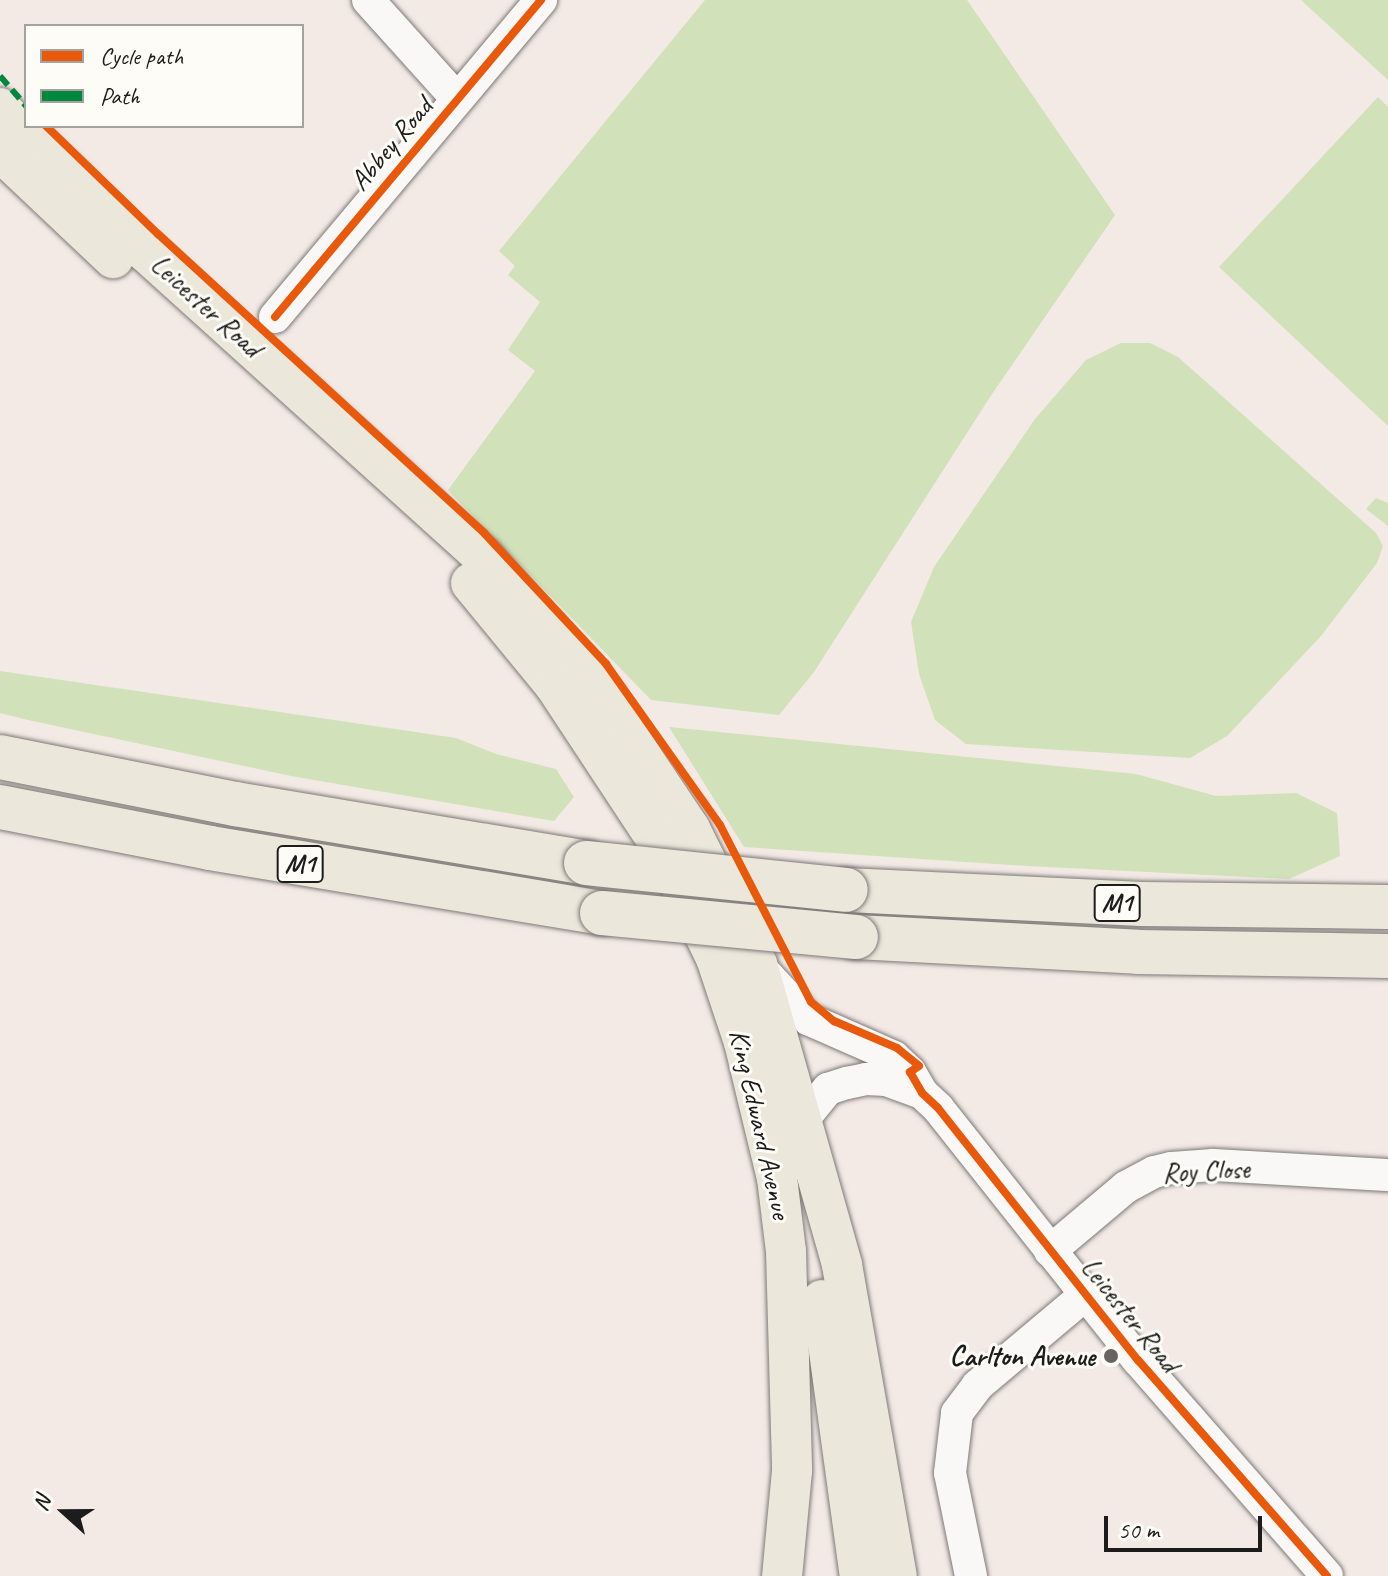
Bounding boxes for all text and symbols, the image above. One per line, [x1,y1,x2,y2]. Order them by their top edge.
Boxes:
legend [24,24,304,128]
text: Cycle path [100,41,183,71]
text: Path [100,81,140,111]
street label: Abbey Road [343,91,439,197]
street label: Leicester Road [144,248,268,364]
road number: M1 [276,842,324,886]
road number: M1 [1093,881,1141,925]
street label: King Edward Avenue [722,1026,798,1222]
street label: Roy Close [1162,1152,1250,1190]
street label: Leicester Road [1074,1251,1186,1379]
place label: Carlton Avenue [950,1339,1095,1373]
marker: Carlton Avenue [1102,1347,1120,1365]
north arrow [24,1472,104,1552]
text: N [26,1492,57,1515]
scale bar [1108,1500,1266,1550]
text: 50 m [1118,1515,1159,1545]

